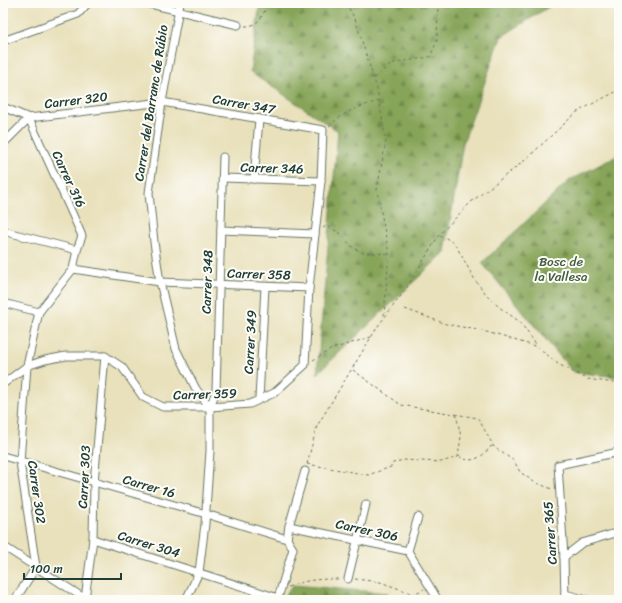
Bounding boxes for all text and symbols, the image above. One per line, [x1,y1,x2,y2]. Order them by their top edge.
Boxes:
street label: Carrer del Barranc de Rúbio [127,23,175,183]
street label: Carrer 320 [43,85,109,115]
street label: Carrer 347 [211,87,279,121]
street label: Carrer 316 [46,147,92,211]
street label: Carrer 346 [240,155,304,181]
street label: Carrer 348 [194,250,220,314]
park label: Bosc de la Vallesa [534,250,588,288]
street label: Carrer 358 [227,261,291,287]
street label: Carrer 349 [237,309,263,375]
street label: Carrer 359 [173,381,237,407]
street label: Carrer 303 [71,445,97,509]
street label: Carrer 302 [21,459,53,526]
street label: Carrer 16 [120,468,178,504]
street label: Carrer 365 [536,501,564,565]
street label: Carrer 306 [334,512,400,548]
street label: Carrer 304 [115,524,183,564]
scale bar [24,555,121,581]
text: 100 m [30,558,63,580]

